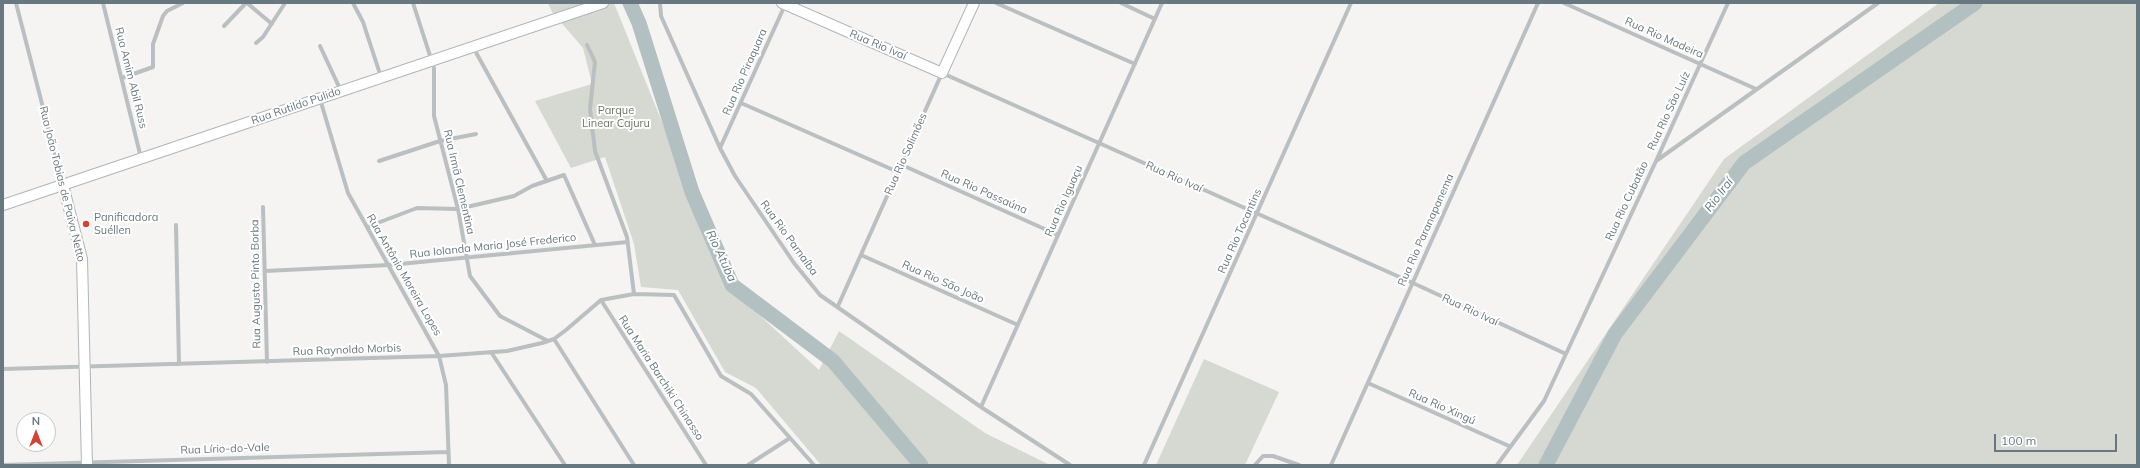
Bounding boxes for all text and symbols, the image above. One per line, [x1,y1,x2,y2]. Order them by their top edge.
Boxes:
street label: Rua Rio Madeira [1623,15,1705,61]
street label: Rua Amim Abil Russ [112,26,150,130]
street label: Rua Rio Piraquara [720,27,770,117]
street label: Rua Rio Ivaí [848,27,908,63]
street label: Rua Rio São Luíz [1645,69,1693,153]
street label: Rua Rutildo Pulido [250,84,342,128]
park label: Parque Linear Cajuru [582,104,650,130]
street label: Rua João Tobias de Paiva Netto [36,105,88,263]
street label: Rua Rio Solimões [882,111,930,197]
street label: Rua Irmã Clementina [441,128,477,236]
street label: Rua Rio Ivaí [1144,159,1204,195]
street label: Rua Rio Cubatão [1603,159,1651,243]
street label: Rua Rio Iguaçu [1042,163,1086,239]
street label: Rua Rio Passaúna [939,167,1029,217]
street label: Rua Rio Paranapanema [1395,172,1457,288]
water label: Rio Iraí [1702,175,1736,215]
street label: Rua Rio Tocantins [1215,186,1265,276]
street label: Rua Rio Parnaíba [757,198,821,278]
place label: Panificadora Suéllen [94,211,158,237]
street label: Rua Antônio Moreira Lopes [364,212,444,338]
marker: Panificadora Suéllen [81,219,91,229]
street label: Rua Augusto Pinto Borba [248,219,264,349]
water label: Rio Atuba [703,228,739,284]
street label: Rua Iolanda Maria José Frederico [409,231,577,261]
street label: Rua Rio São João [900,258,986,306]
street label: Rua Rio Ivaí [1440,291,1500,329]
street label: Rua Maria Barchiki Chinasso [616,313,706,443]
street label: Rua Raynoldo Morbis [292,342,402,358]
street label: Rua Rio Xingú [1406,386,1478,428]
north arrow [16,412,56,452]
text: N [32,414,40,428]
scale bar [1996,426,2119,452]
text: 100 m [2001,433,2036,448]
street label: Rua Lírio-do-Vale [180,441,270,457]

